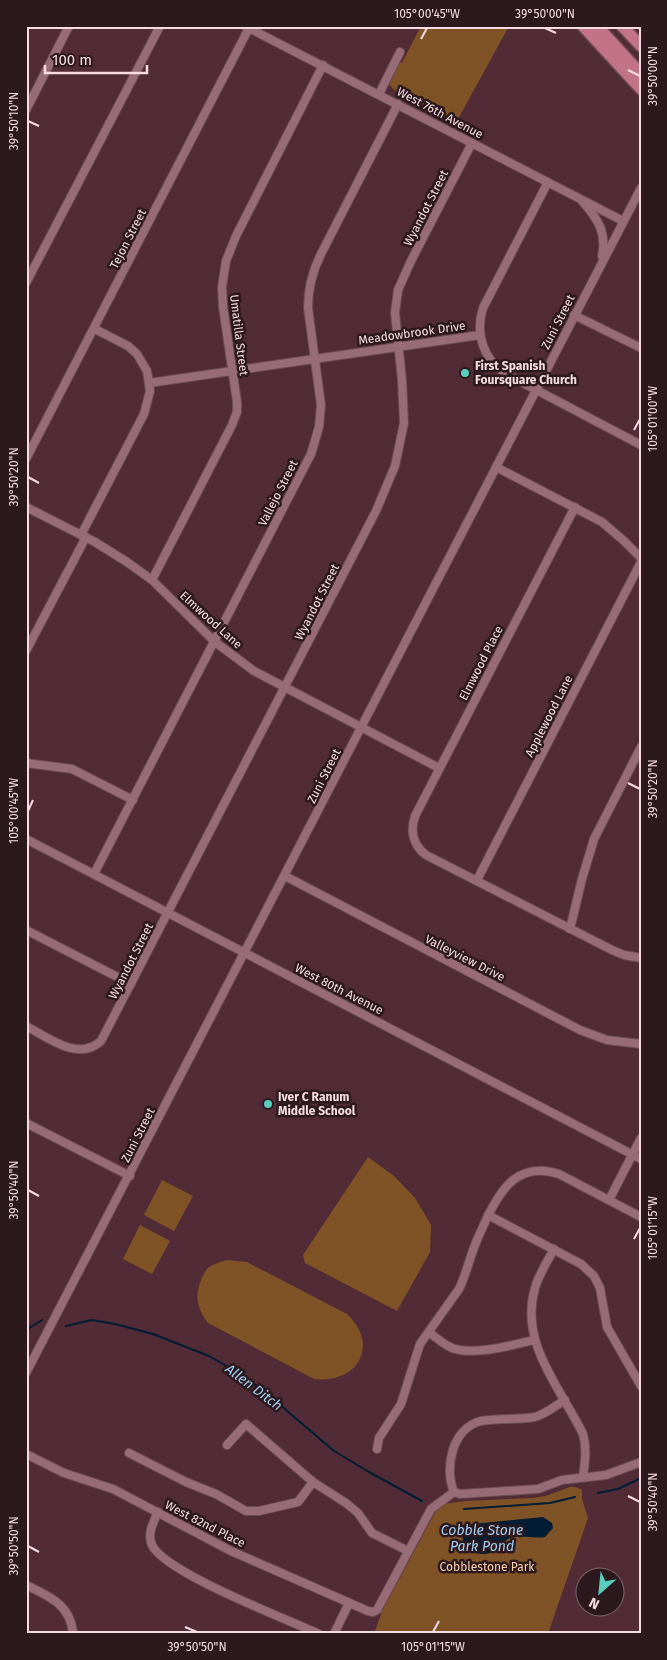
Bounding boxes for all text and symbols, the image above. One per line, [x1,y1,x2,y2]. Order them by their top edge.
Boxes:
text: 105°00'45"W [394,7,460,21]
text: 39°50'00"N [515,7,575,21]
scale bar [45,42,148,74]
text: 39°50'00"N [646,46,660,106]
text: 100 m [52,51,92,69]
street label: West 76th Avenue [395,84,485,142]
text: 39°50'10"N [7,92,21,150]
street label: Wyandot Street [401,167,451,248]
street label: Tejon Street [107,206,149,271]
street label: Zuni Street [538,292,578,352]
street label: Umatilla Street [227,294,251,377]
street label: Meadowbrook Drive [358,319,466,347]
place label: First Spanish Foursquare Church [475,359,577,387]
marker: First Spanish Foursquare Church [459,367,471,379]
text: 105°01'00"W [646,386,660,452]
text: 39°50'20"N [7,447,21,507]
street label: Vallejo Street [255,457,301,528]
street label: Wyandot Street [292,561,342,642]
street label: Elmwood Lane [177,588,245,652]
street label: Elmwood Place [456,623,506,703]
street label: Applewood Lane [522,673,576,759]
street label: Zuni Street [304,746,344,806]
text: 39°50'20"N [646,759,660,819]
text: 105°00'45"W [7,778,21,844]
street label: Wyandot Street [106,920,156,1001]
street label: Valleyview Drive [423,932,507,984]
street label: West 80th Avenue [293,961,385,1017]
place label: Iver C Ranum Middle School [278,1090,356,1118]
marker: Iver C Ranum Middle School [262,1098,274,1110]
street label: Zuni Street [118,1105,158,1165]
text: 39°50'40"N [7,1160,21,1220]
text: 105°01'15"W [646,1196,660,1260]
water label: Allen Ditch [221,1360,286,1414]
text: 39°50'40"N [646,1472,660,1532]
street label: West 82nd Place [163,1498,247,1550]
text: 39°50'50"N [7,1516,21,1576]
water label: Cobble Stone Park Pond [441,1522,523,1555]
park label: Cobblestone Park [440,1560,535,1574]
north arrow [574,1568,624,1618]
text: N [586,1593,602,1613]
text: 39°50'50"N [167,1640,227,1654]
text: 105°01'15"W [401,1640,465,1654]

